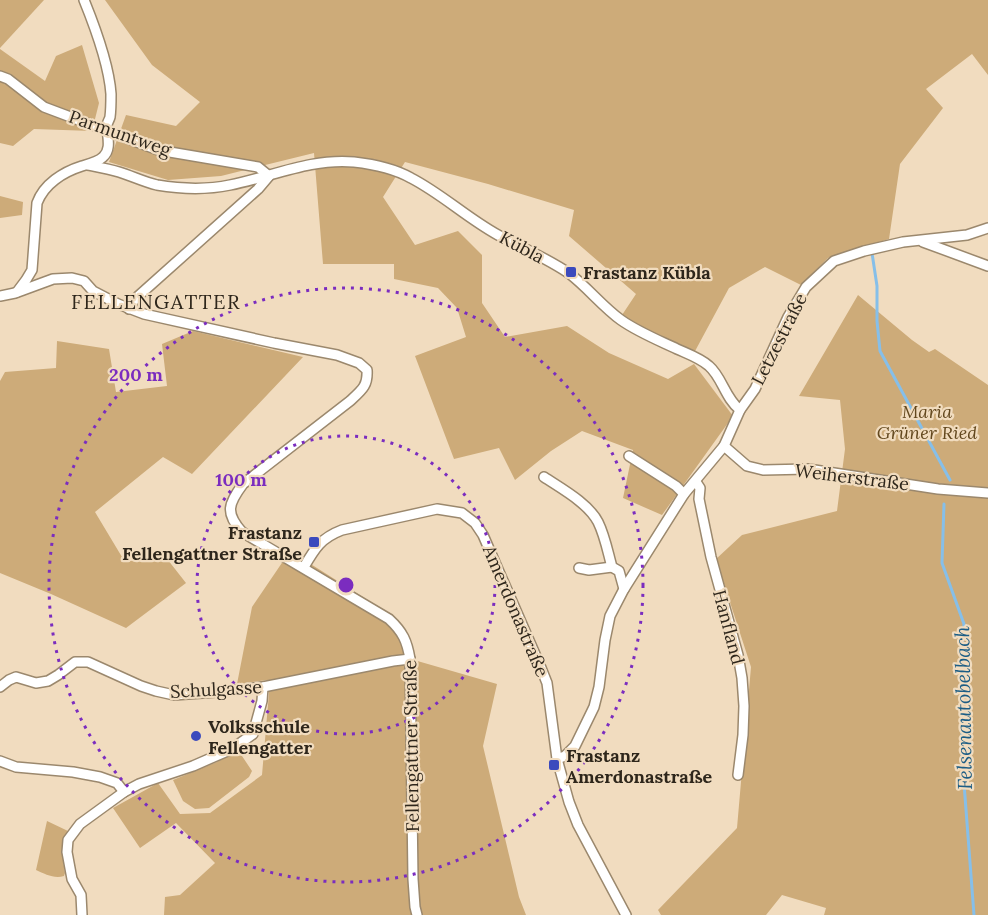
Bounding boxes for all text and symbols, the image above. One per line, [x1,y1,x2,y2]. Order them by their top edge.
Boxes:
street label: Parmuntweg [66,105,175,162]
street label: Kübla [496,226,548,268]
place label: Frastanz Kübla [583,261,711,284]
marker: Frastanz Kübla [564,265,578,279]
district label: FELLENGATTER [71,289,241,314]
street label: Letzestraße [746,289,812,389]
text: 200 m [109,363,163,386]
park label: Maria Grüner Ried [877,400,977,444]
street label: Weiherstraße [794,459,911,495]
text: 100 m [215,468,267,491]
place label: Frastanz Fellengattner Straße [122,521,302,565]
marker: Frastanz Fellengattner Straße [307,535,321,549]
street label: Amerdonastraße [478,541,554,680]
centre of rings [336,575,356,595]
street label: Hanfland [708,587,750,667]
water label: Felsenautobelbach [949,625,977,790]
street label: Fellengattner Straße [398,659,424,832]
street label: Schulgasse [170,675,263,703]
place label: Volksschule Fellengatter [208,715,312,759]
marker: Volksschule Fellengatter [189,729,203,743]
place label: Frastanz Amerdonastraße [566,744,713,788]
marker: Frastanz Amerdonastraße [547,758,561,772]

